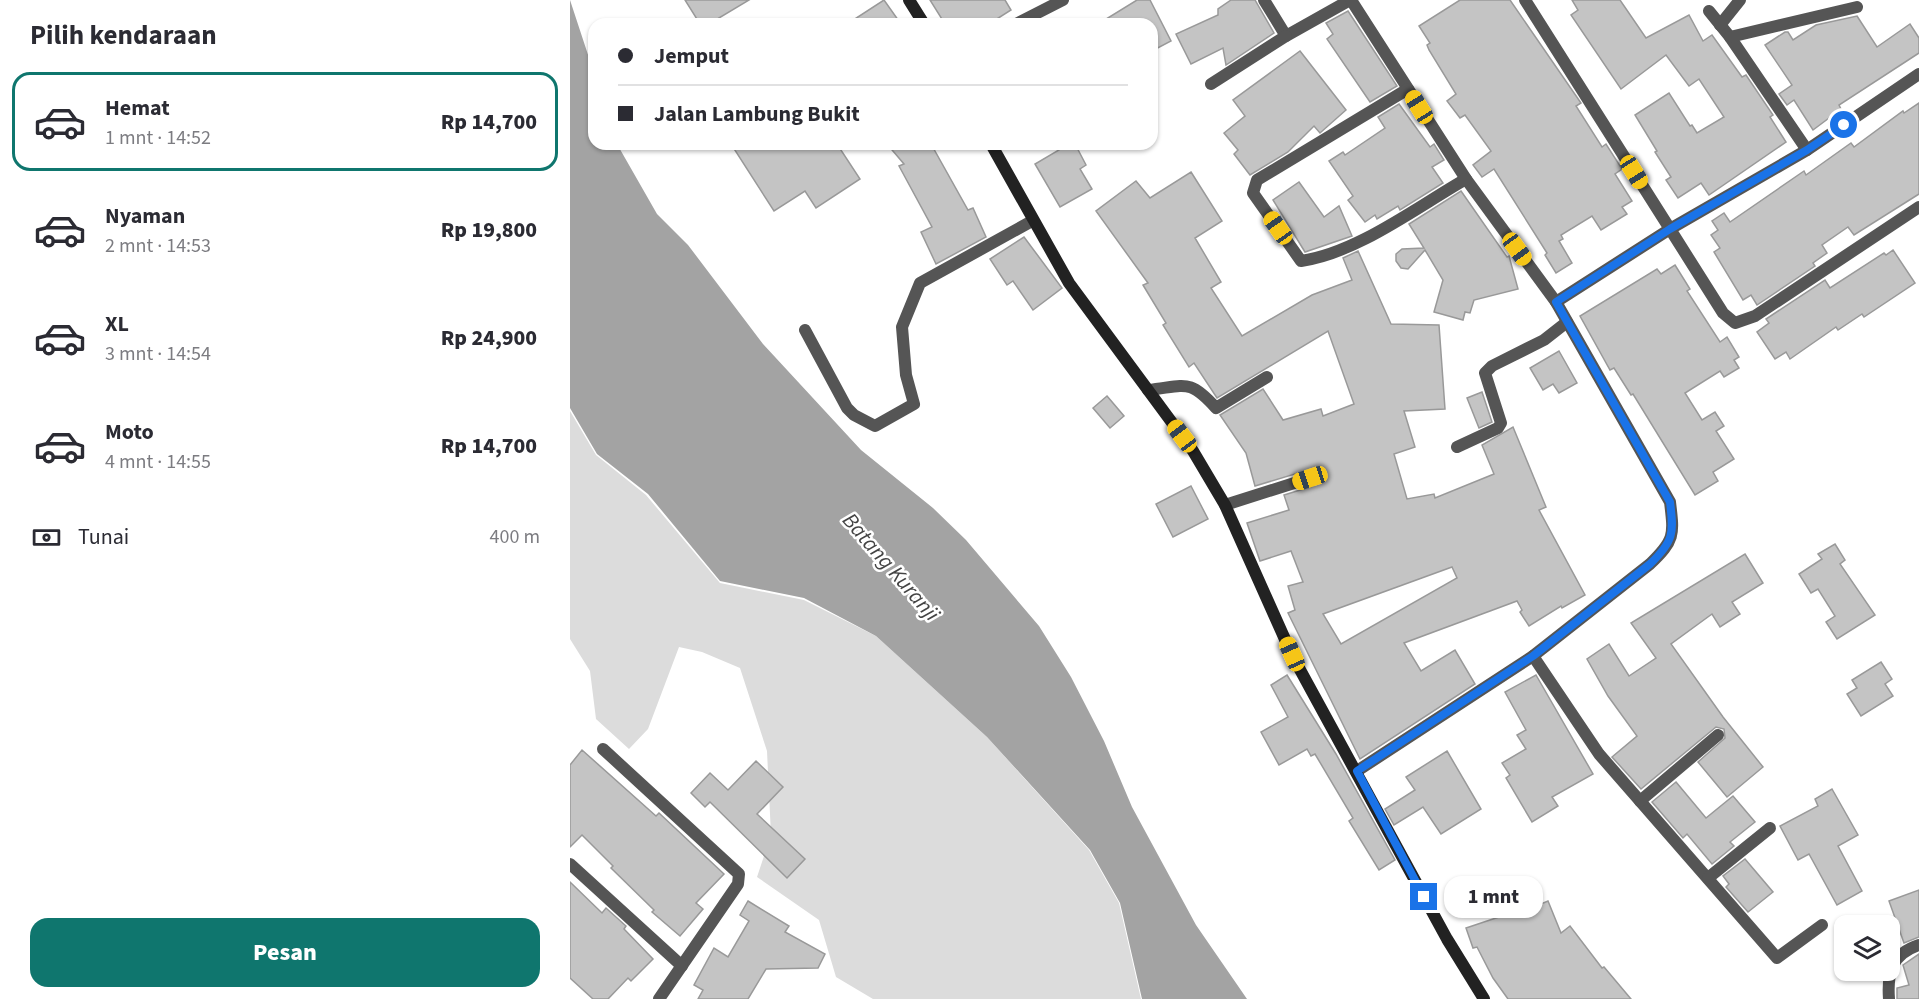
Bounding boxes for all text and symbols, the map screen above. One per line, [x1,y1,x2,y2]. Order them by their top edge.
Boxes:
text: Pilih kendaraan [30,16,217,55]
text: Jemput [654,40,729,72]
car [1402,87,1436,127]
text: Hemat [105,92,170,124]
icon: car [33,95,87,149]
text: Jalan Lambung Bukit [654,98,860,130]
text: Rp 14,700 [441,106,537,138]
route start [1830,111,1857,138]
text: 1 mnt · 14:52 [105,124,211,152]
car [1617,152,1651,192]
text: Nyaman [105,200,185,232]
icon: car [33,203,87,257]
car [1260,208,1296,248]
text: Rp 19,800 [441,214,537,246]
car [1499,229,1535,269]
text: 2 mnt · 14:53 [105,232,211,260]
text: XL [105,308,129,340]
icon: car [33,311,87,365]
text: Rp 24,900 [441,322,537,354]
text: 3 mnt · 14:54 [105,340,211,368]
text: Moto [105,416,154,448]
car [1164,416,1200,456]
icon: car [33,419,87,473]
text: Rp 14,700 [441,430,537,462]
text: 4 mnt · 14:55 [105,448,211,476]
car [1290,464,1330,492]
water label: Batang Kuranji [835,506,948,629]
icon: cash [30,521,63,554]
text: Tunai [78,521,129,553]
text: 400 m [490,523,540,551]
car [1276,634,1308,674]
callout: 1 mnt [1445,876,1544,918]
route end [1410,883,1437,910]
text: 1 mnt [1468,883,1519,911]
map controls [1834,915,1900,981]
button: layers [1834,915,1900,981]
button: Pesan [30,918,540,987]

